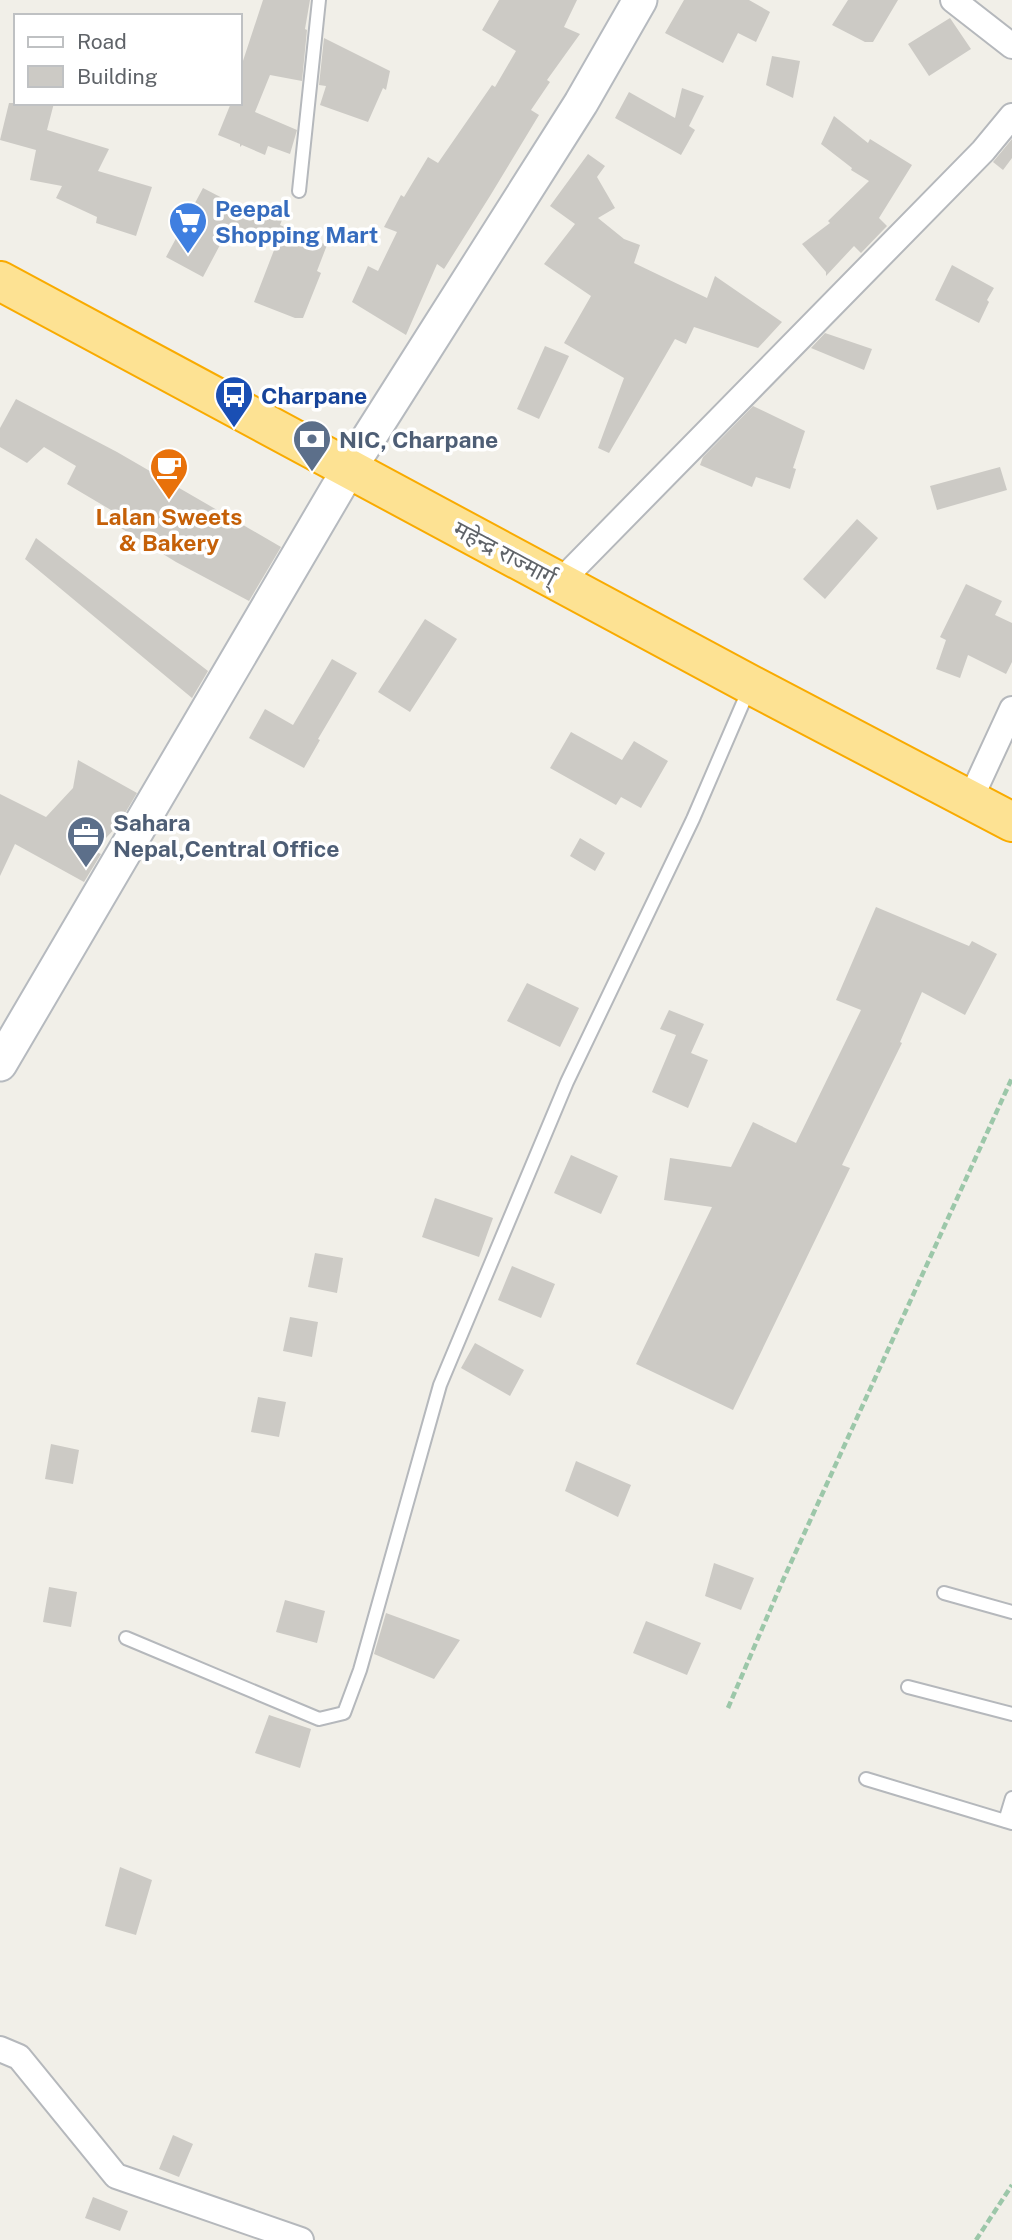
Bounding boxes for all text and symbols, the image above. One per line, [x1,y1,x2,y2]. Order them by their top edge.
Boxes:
legend [14,14,242,105]
text: Road [77,29,127,54]
text: Building [77,64,158,89]
place label: Peepal Shopping Mart [215,195,378,248]
supermarket icon: Peepal Shopping Mart [167,200,209,255]
bus stop icon: Charpane [213,374,255,429]
place label: Charpane [261,382,367,409]
bank icon: NIC, Charpane [291,418,333,473]
place label: NIC, Charpane [339,426,498,453]
cafe icon: Lalan Sweets & Bakery [148,446,190,501]
place label: Lalan Sweets & Bakery [96,503,242,556]
street label: महेन्द्र राज्मार्ग् [449,515,564,594]
place label: Sahara Nepal,Central Office [113,809,339,862]
office icon: Sahara Nepal,Central Office [65,814,107,869]

